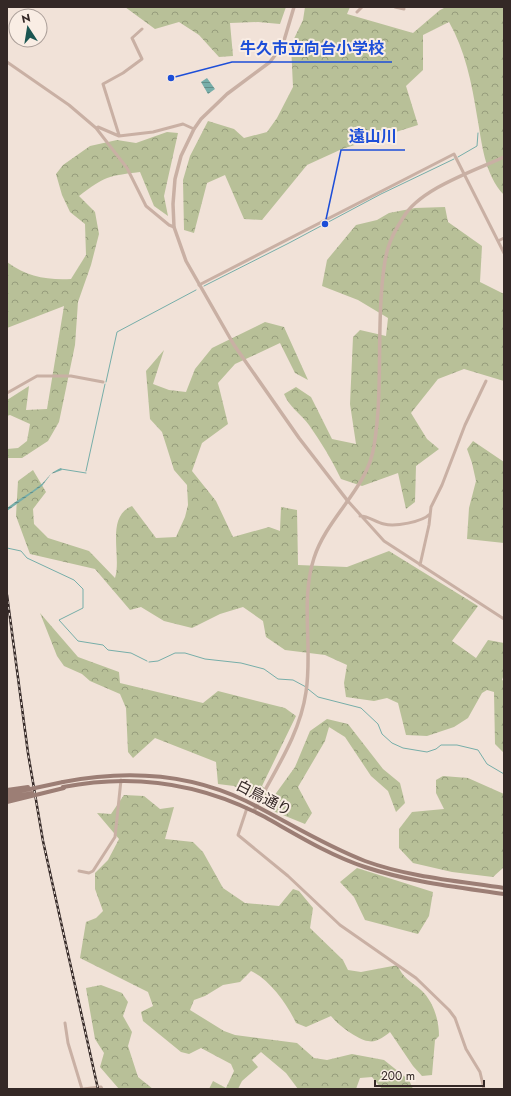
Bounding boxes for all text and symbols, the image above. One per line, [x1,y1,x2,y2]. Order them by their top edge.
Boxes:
north arrow [8,8,48,48]
text: N [20,9,32,27]
callout: 牛久市立向台小学校 [232,34,392,62]
text: 牛久市立向台小学校 [240,37,384,60]
callout: 遠山川 [341,122,405,150]
text: 遠山川 [349,125,397,148]
street label: 白鳥通り [232,775,296,821]
scale bar [375,1062,484,1088]
text: 200 m [381,1067,415,1085]

